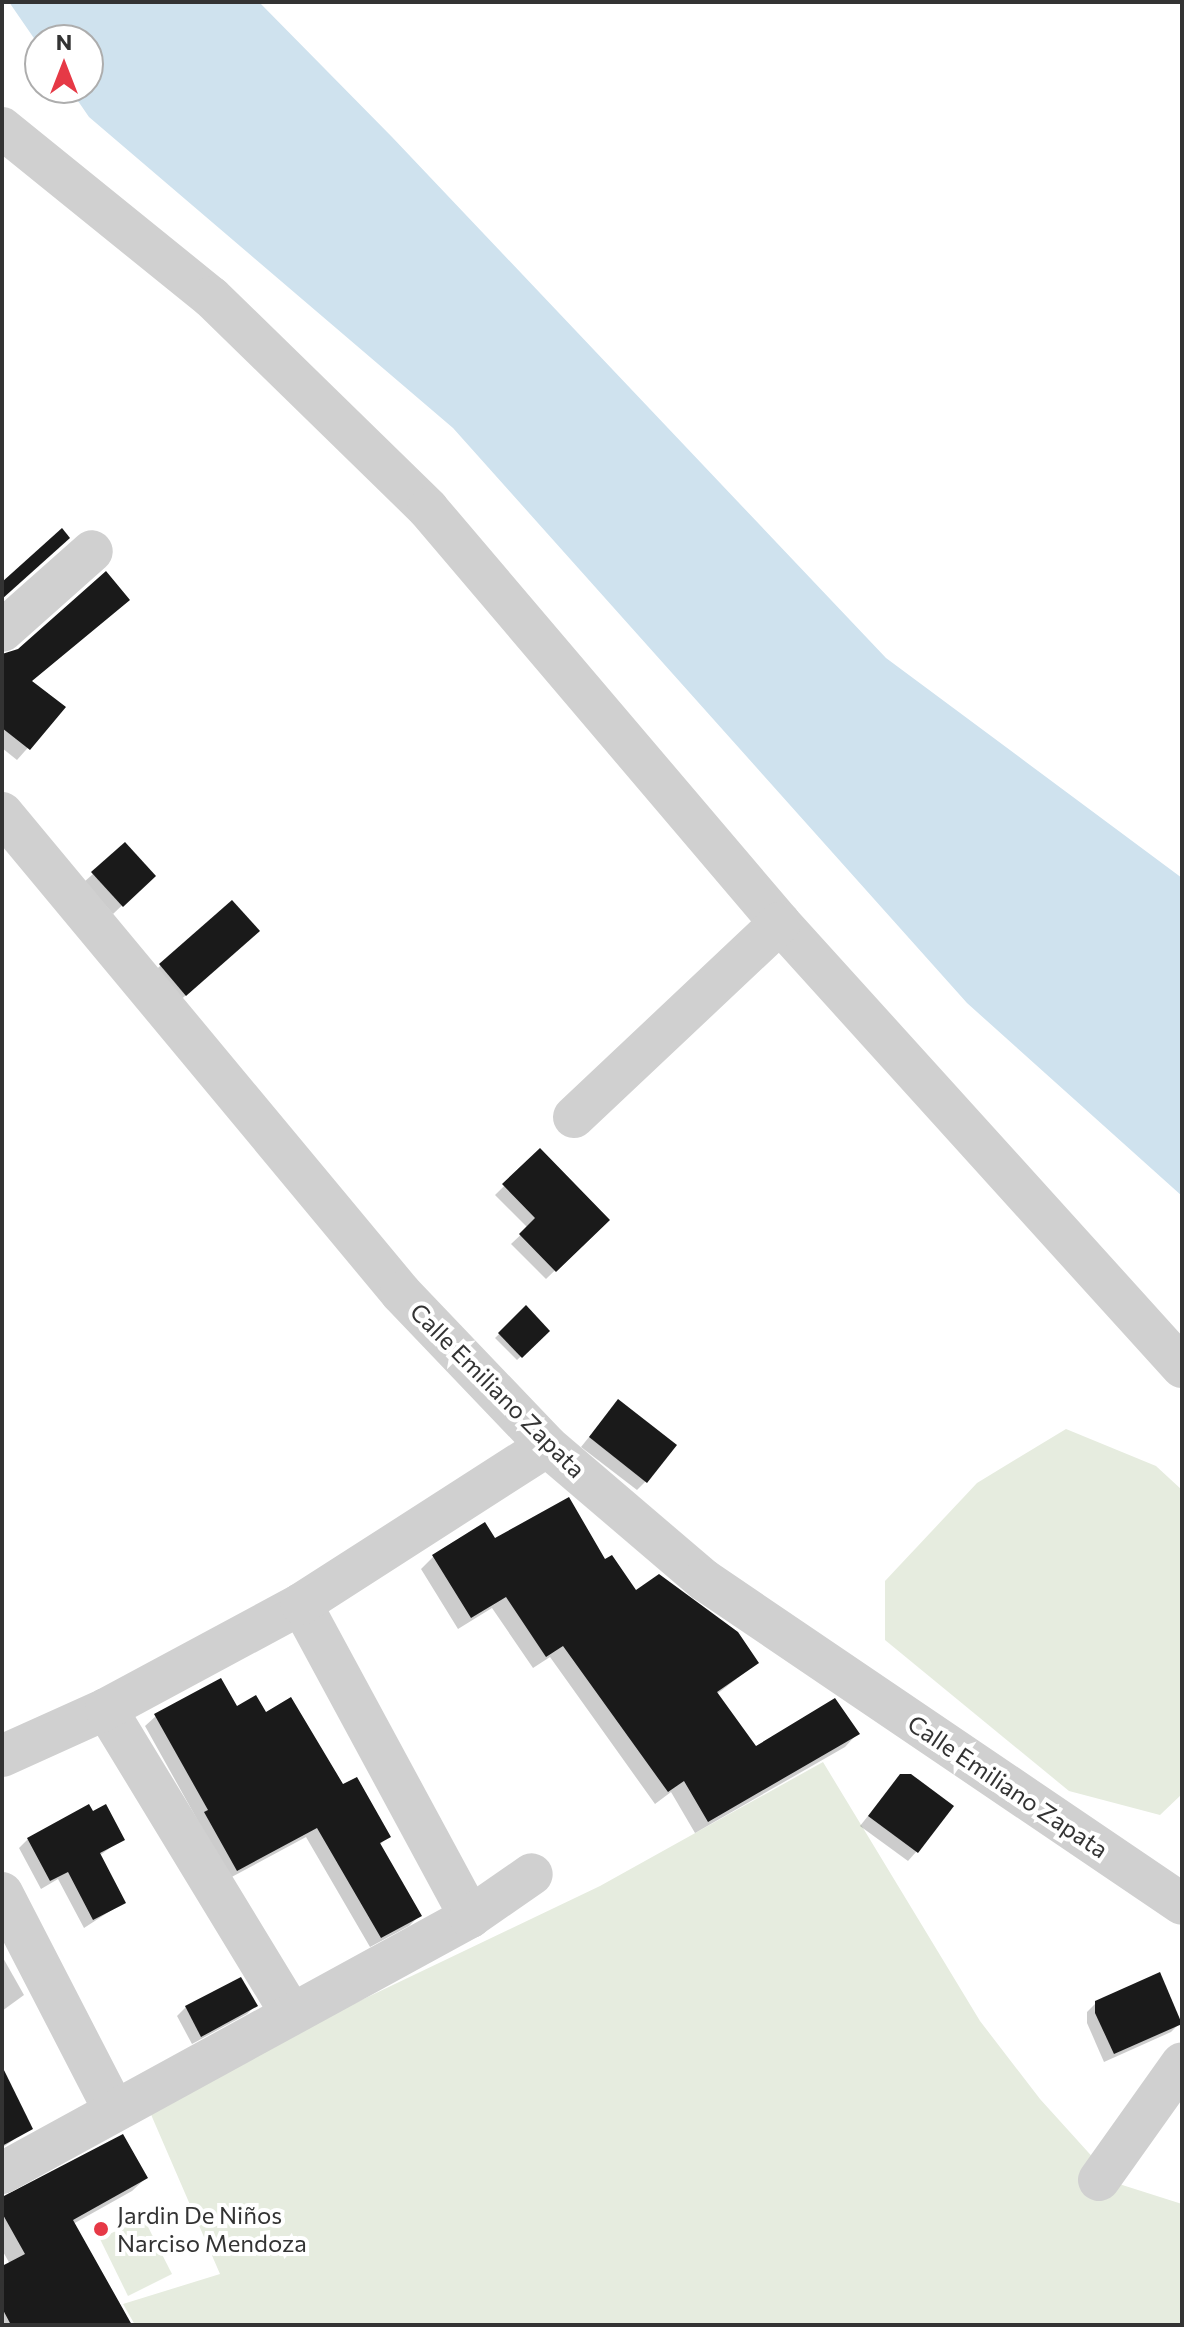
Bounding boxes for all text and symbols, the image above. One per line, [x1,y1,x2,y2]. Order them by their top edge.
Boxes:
north arrow [24,24,104,104]
text: N [56,28,72,55]
street label: Calle Emiliano Zapata [405,1297,591,1483]
street label: Calle Emiliano Zapata [902,1708,1114,1864]
place label: Jardin De Niños Narciso Mendoza [117,2201,307,2257]
marker: Jardin De Niños Narciso Mendoza [92,2220,110,2238]

